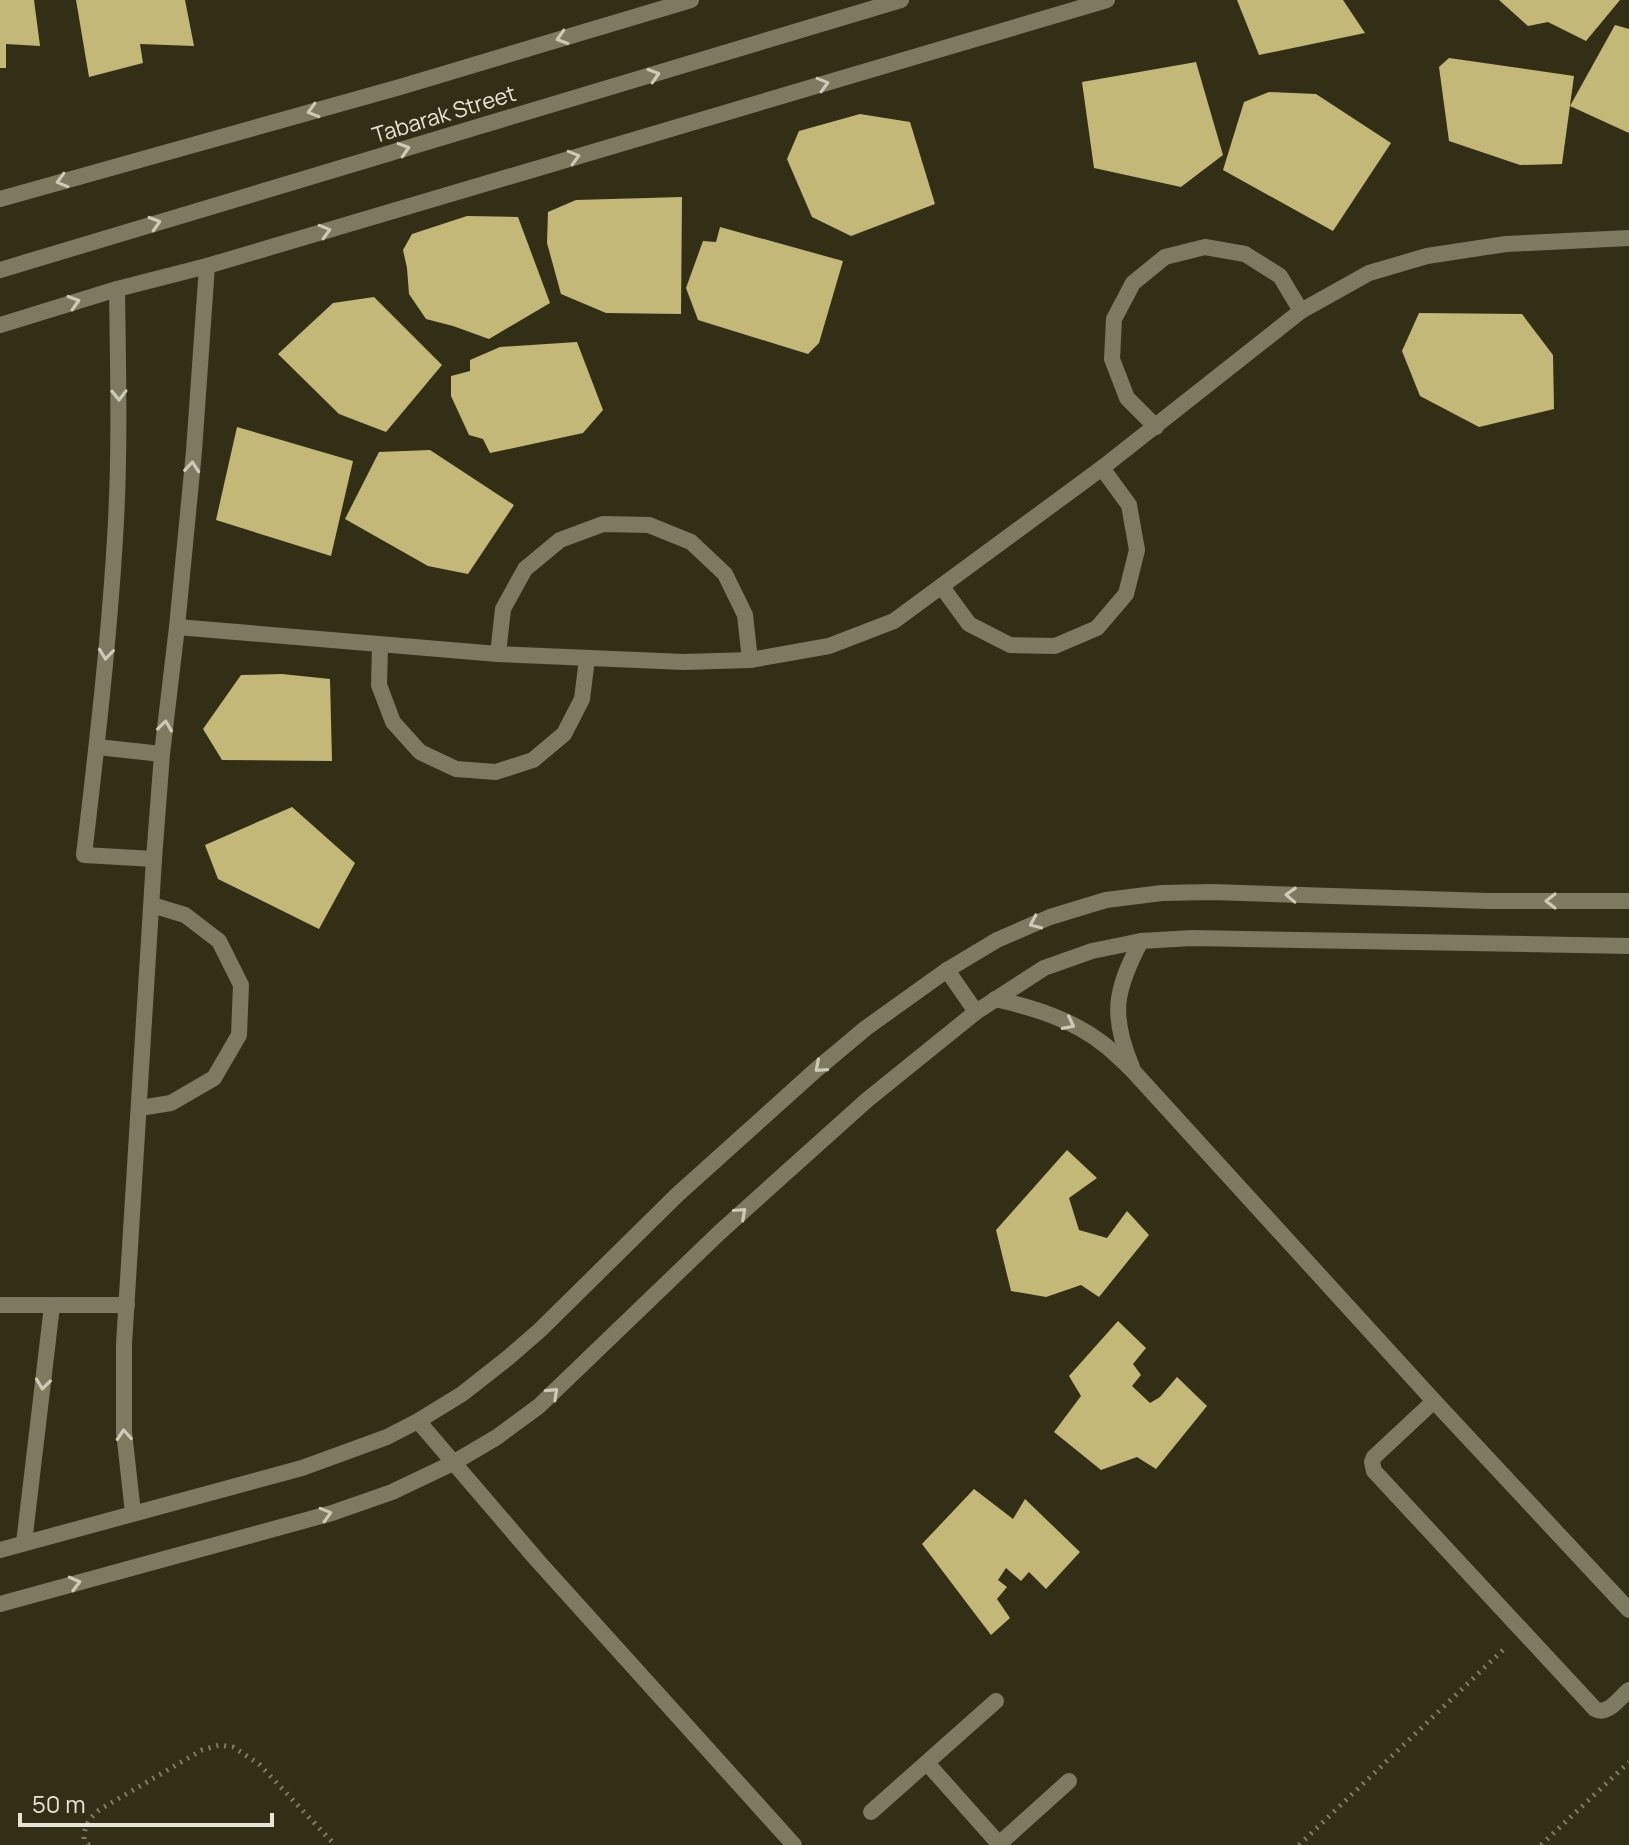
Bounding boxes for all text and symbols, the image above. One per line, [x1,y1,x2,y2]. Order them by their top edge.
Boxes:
one-way arrow [556,29,570,45]
one-way arrow [646,68,660,84]
one-way arrow [816,77,830,93]
street label: Tabarak Street [369,78,520,150]
one-way arrow [306,102,320,119]
one-way arrow [397,142,411,158]
one-way arrow [566,150,580,166]
one-way arrow [56,172,70,188]
one-way arrow [148,216,162,232]
one-way arrow [317,224,331,240]
one-way arrow [67,295,81,311]
one-way arrow [110,389,127,402]
one-way arrow [184,460,201,473]
one-way arrow [98,648,115,661]
one-way arrow [157,719,174,732]
one-way arrow [1284,886,1297,903]
one-way arrow [1544,892,1557,910]
one-way arrow [1029,913,1043,929]
one-way arrow [1060,1014,1075,1029]
one-way arrow [815,1057,829,1072]
one-way arrow [732,1209,747,1223]
one-way arrow [34,1377,51,1390]
one-way arrow [544,1387,558,1402]
one-way arrow [116,1428,133,1441]
one-way arrow [319,1507,332,1524]
one-way arrow [68,1576,82,1592]
scale bar [20,1777,272,1827]
text: 50 m [32,1787,86,1820]

